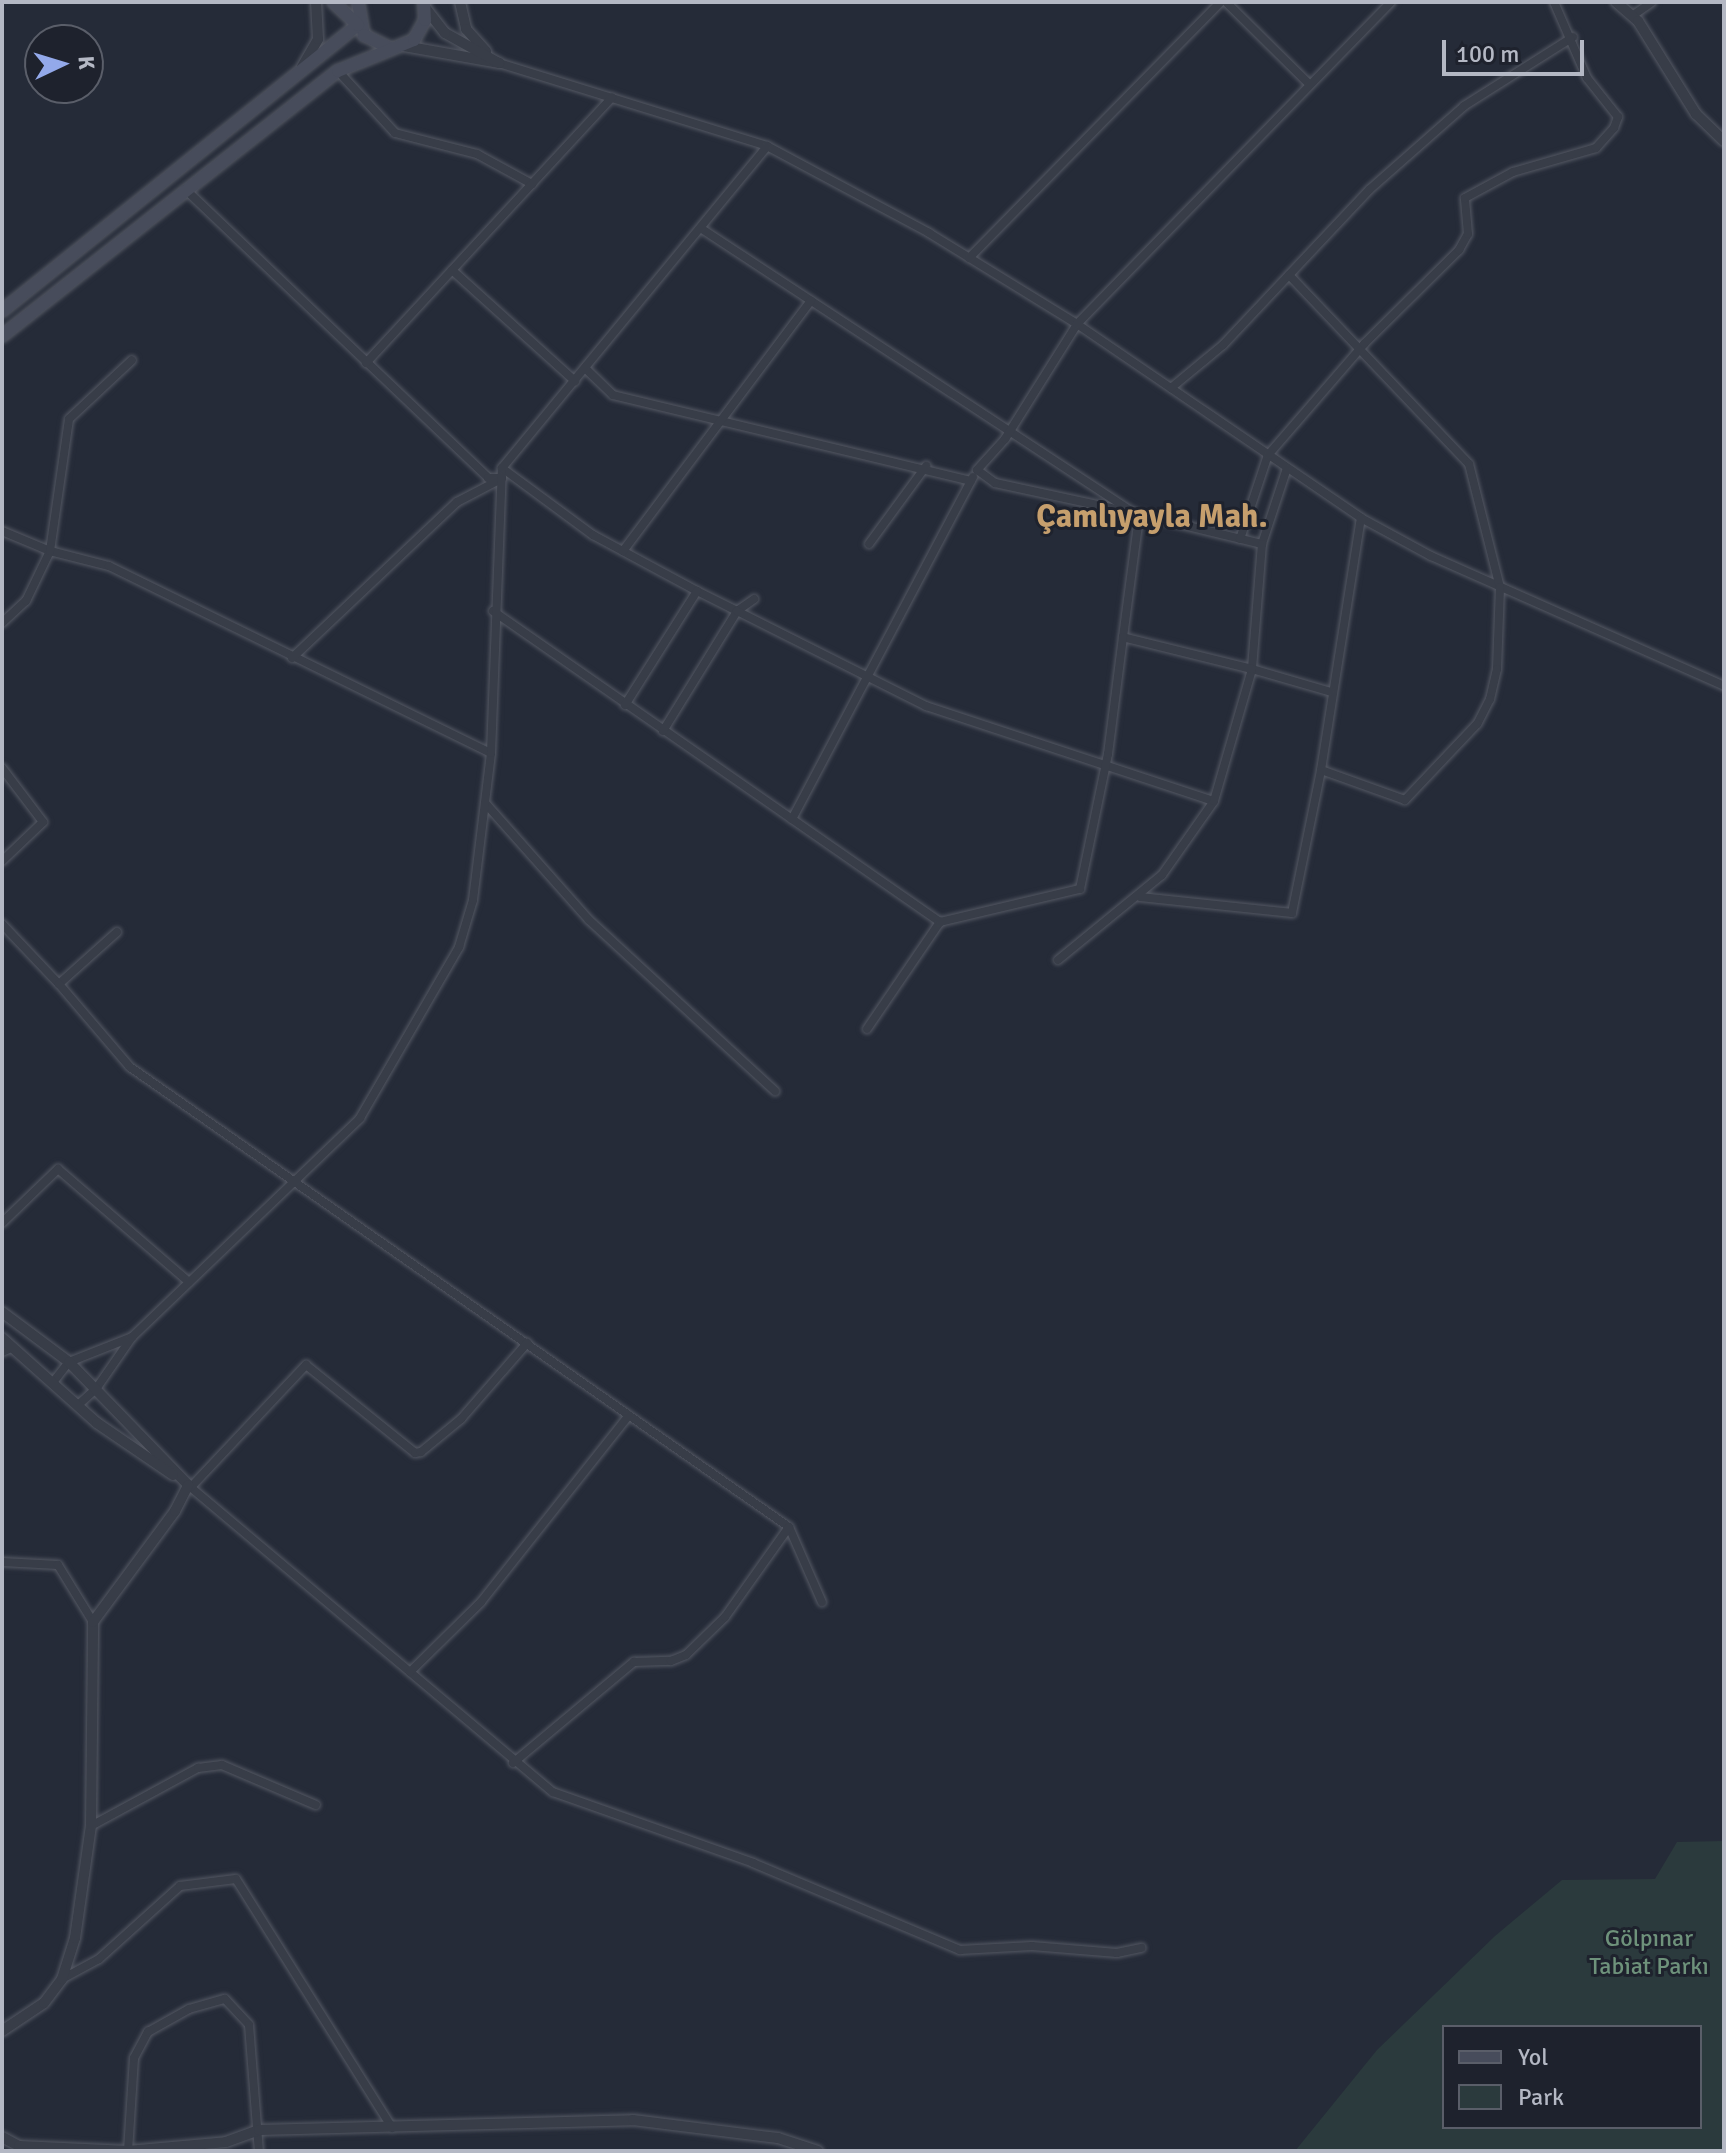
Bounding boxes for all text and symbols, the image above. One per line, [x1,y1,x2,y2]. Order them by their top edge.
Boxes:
north arrow [24,24,104,104]
scale bar [1446,24,1588,74]
text: 100 m [1456,39,1519,69]
text: K [73,55,100,70]
district label: Çamlıyayla Mah. [1036,498,1268,536]
park label: Gölpınar Tabiat Parkı [1589,1925,1709,1981]
legend [1442,2025,1702,2129]
text: Yol [1518,2042,1548,2072]
text: Park [1518,2082,1564,2112]

